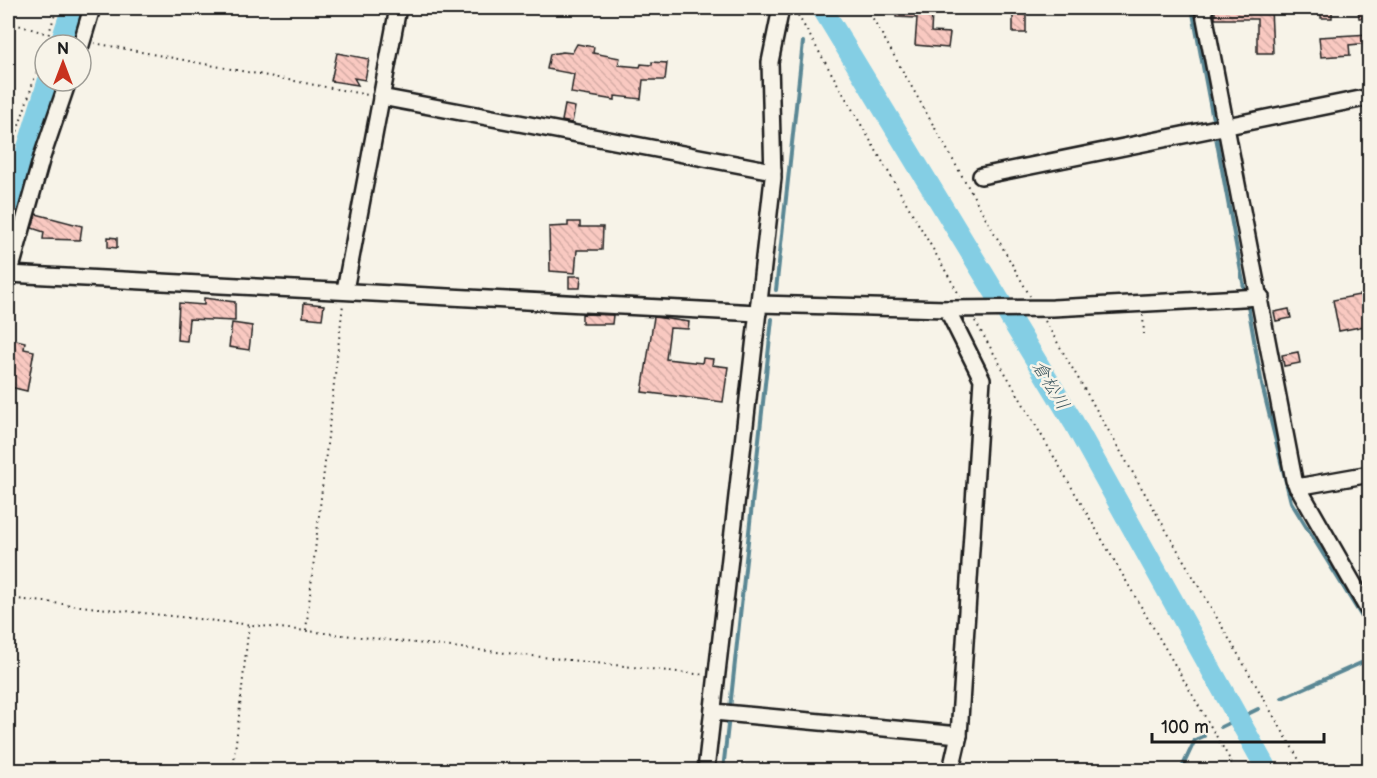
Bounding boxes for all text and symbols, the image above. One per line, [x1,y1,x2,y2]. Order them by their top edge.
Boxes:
north arrow [33,33,93,93]
text: N [57,40,69,59]
water label: 倉松川 [1028,357,1073,414]
scale bar [1152,706,1324,744]
text: 100 m [1161,717,1209,738]

